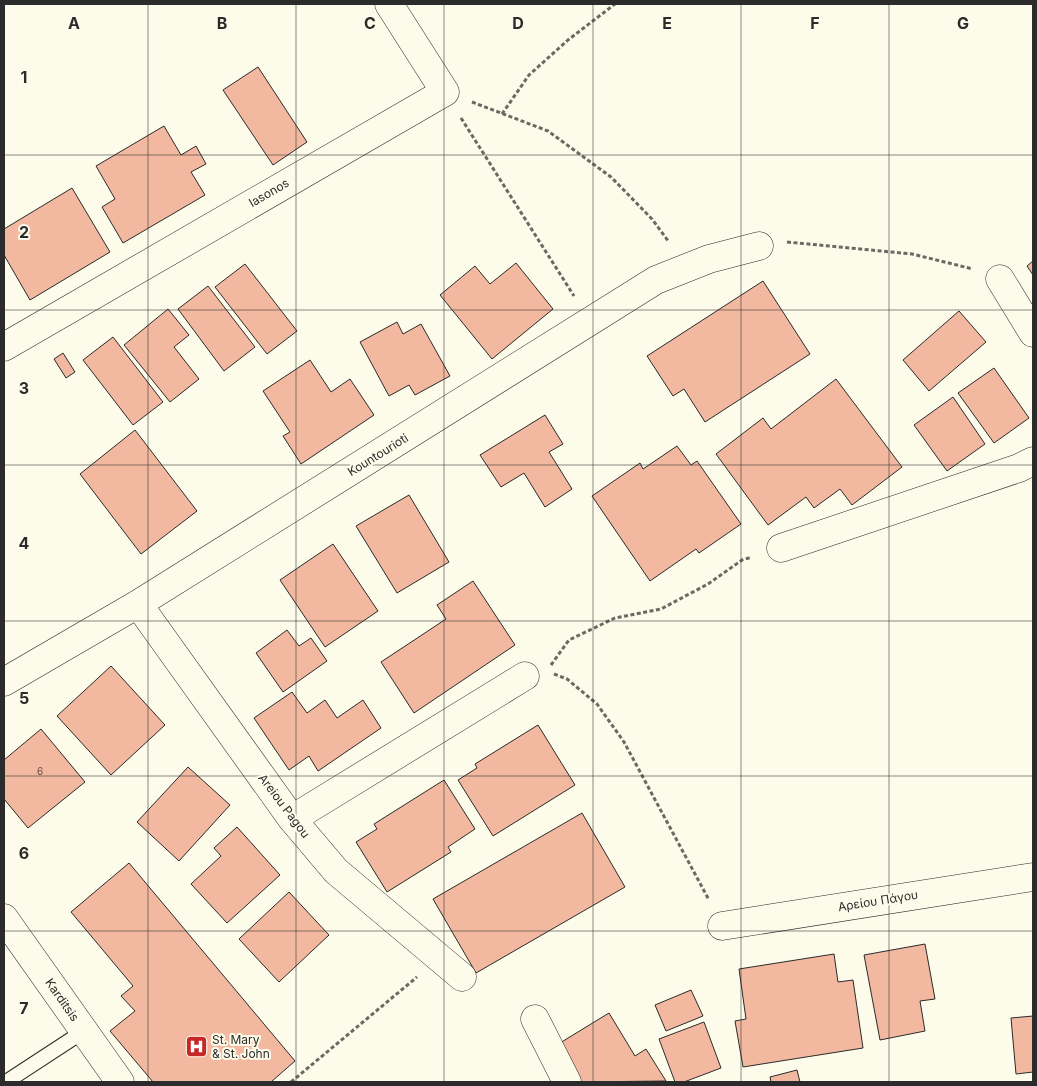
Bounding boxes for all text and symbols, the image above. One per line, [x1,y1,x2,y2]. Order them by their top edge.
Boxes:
text: A [68,13,80,33]
text: B [217,13,227,33]
text: C [364,13,376,33]
text: D [512,13,524,33]
text: E [662,13,672,33]
text: F [810,13,820,33]
text: G [957,13,969,33]
text: 1 [21,67,27,87]
street label: Iasonos [246,175,292,210]
text: 2 [19,222,29,242]
text: 3 [19,378,29,398]
street label: Kountourioti [345,430,411,479]
text: 4 [19,533,30,553]
text: 5 [19,688,29,708]
house number: 6 [37,765,43,777]
street label: Areiou Pagou [255,771,313,841]
text: 6 [19,843,29,863]
street label: Αρείου Πάγου [837,887,919,914]
street label: Karditsis [42,975,83,1024]
text: 7 [19,998,29,1018]
place label: St. Mary & St. John [212,1032,270,1061]
hospital icon: St. Mary & St. John [184,1035,208,1059]

